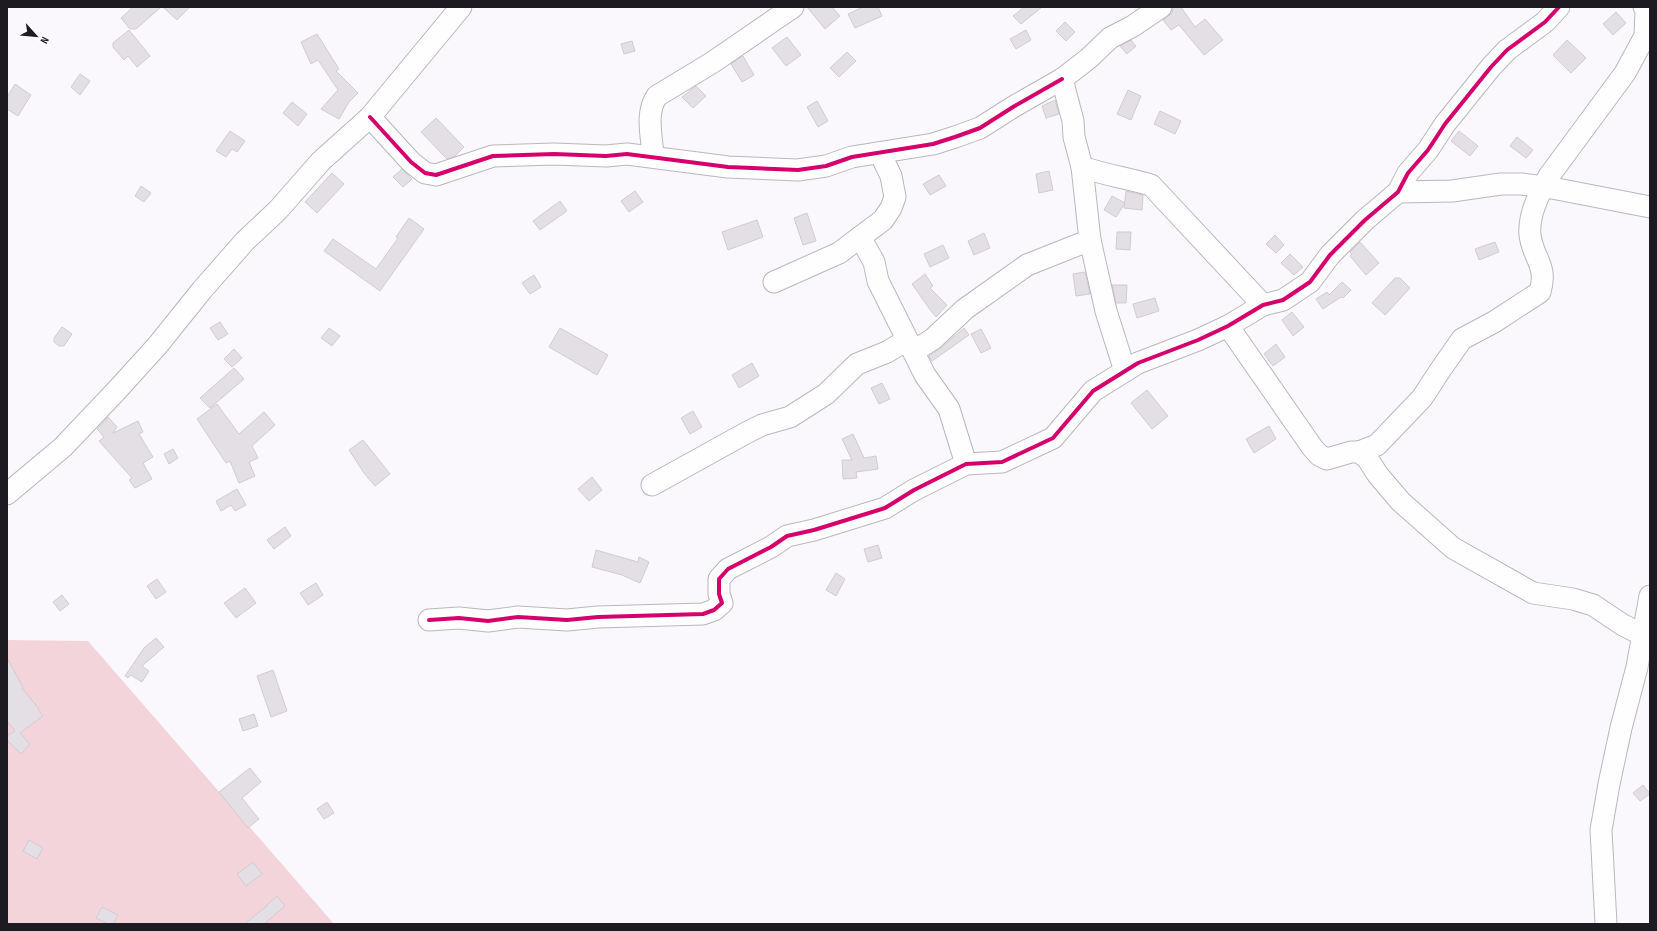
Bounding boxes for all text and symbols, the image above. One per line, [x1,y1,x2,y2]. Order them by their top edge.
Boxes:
north arrow [16,16,56,56]
text: N [37,35,52,46]

